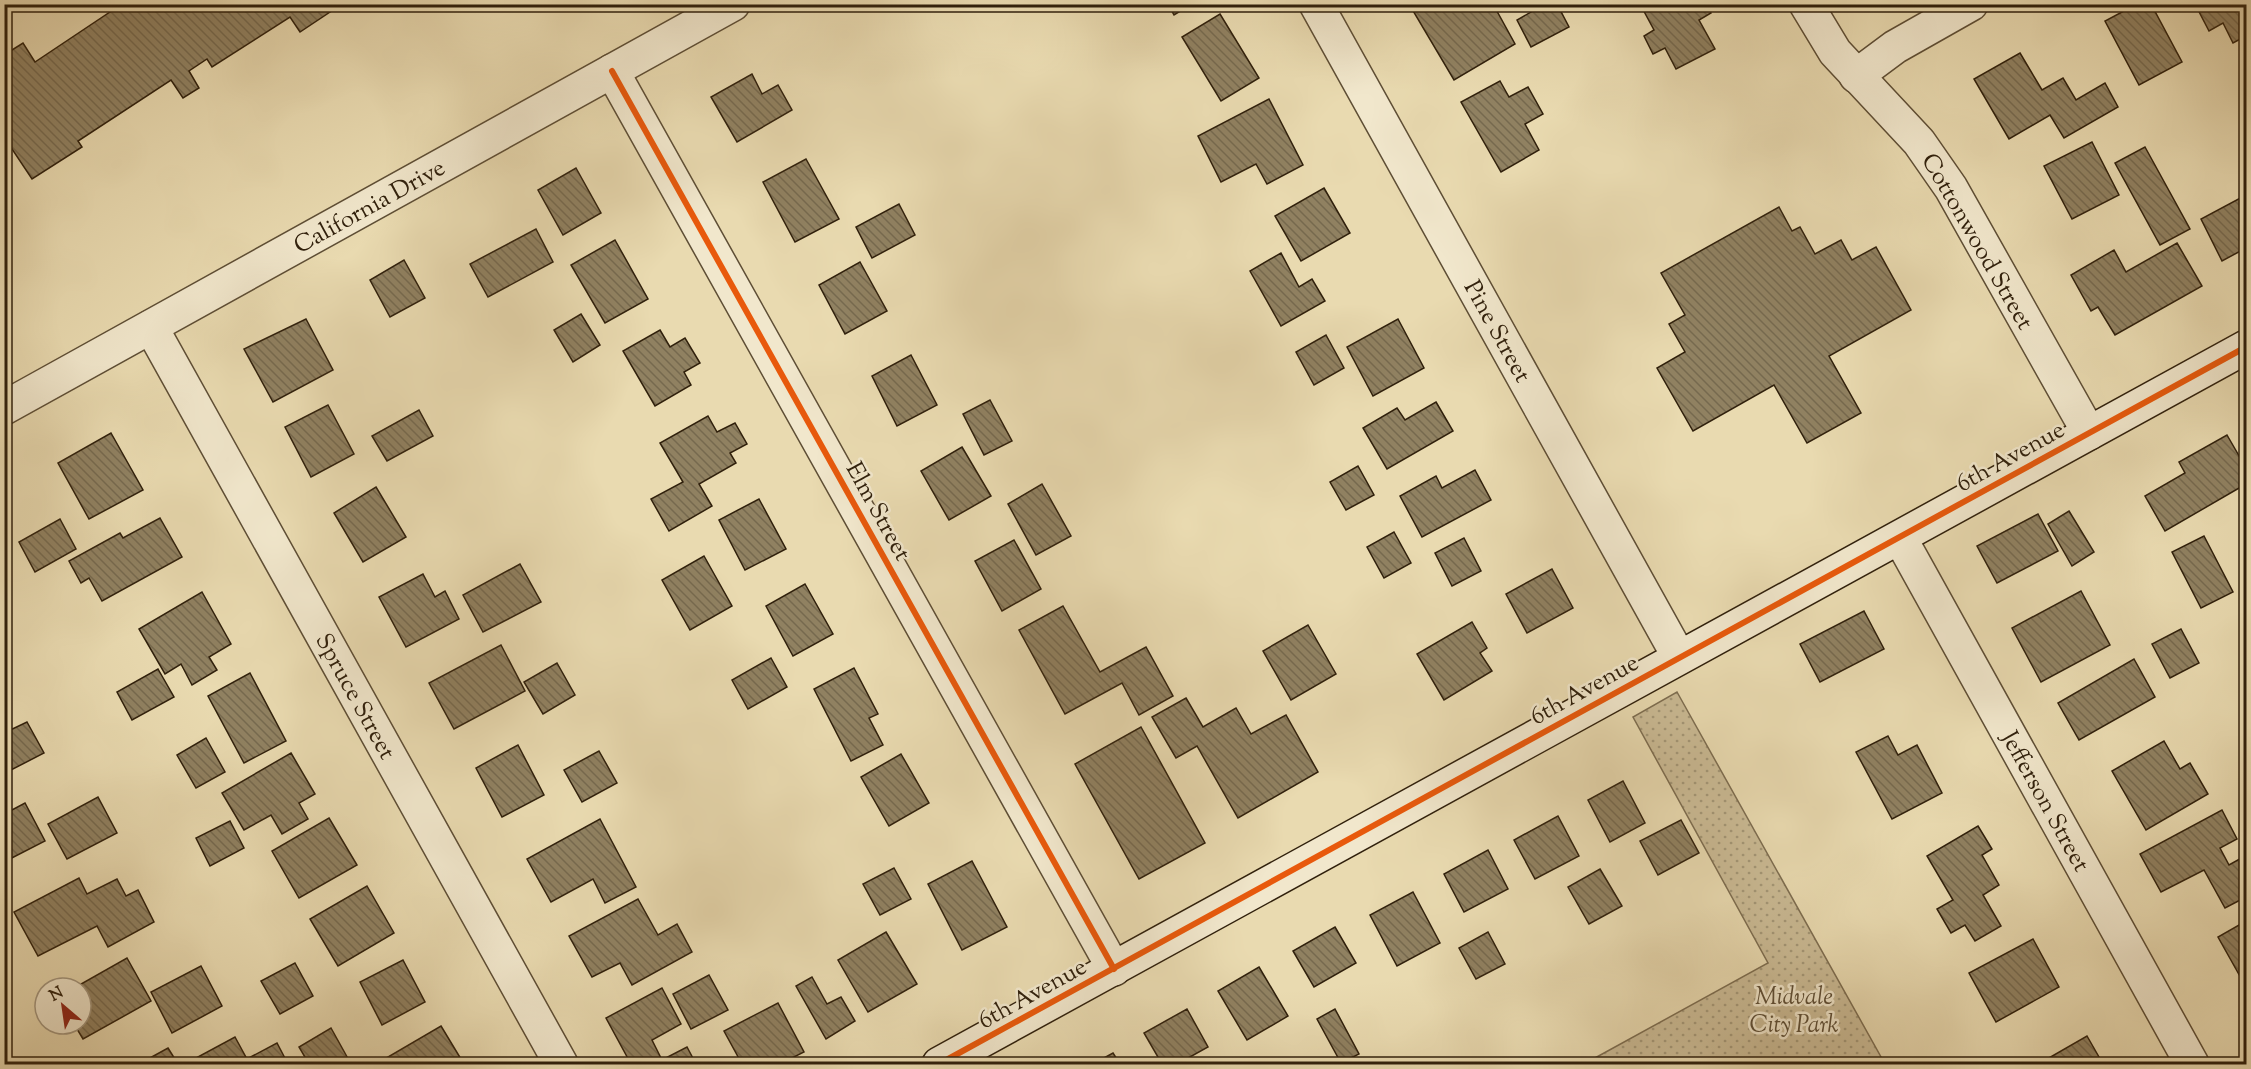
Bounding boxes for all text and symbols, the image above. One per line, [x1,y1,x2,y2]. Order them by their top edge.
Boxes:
street label: Cottonwood Street [1912,147,2041,337]
street label: California Drive [288,152,452,263]
street label: Pine Street [1454,275,1538,389]
street label: 6th Avenue [1951,414,2071,502]
street label: Elm Street [836,456,918,567]
street label: Spruce Street [306,628,403,766]
street label: 6th Avenue [1525,647,1645,735]
street label: Jefferson Street [1991,724,2097,879]
street label: 6th Avenue [973,951,1093,1039]
north arrow [33,976,93,1036]
park label: Midvale City Park [1750,981,1839,1043]
text: N [46,982,68,1008]

